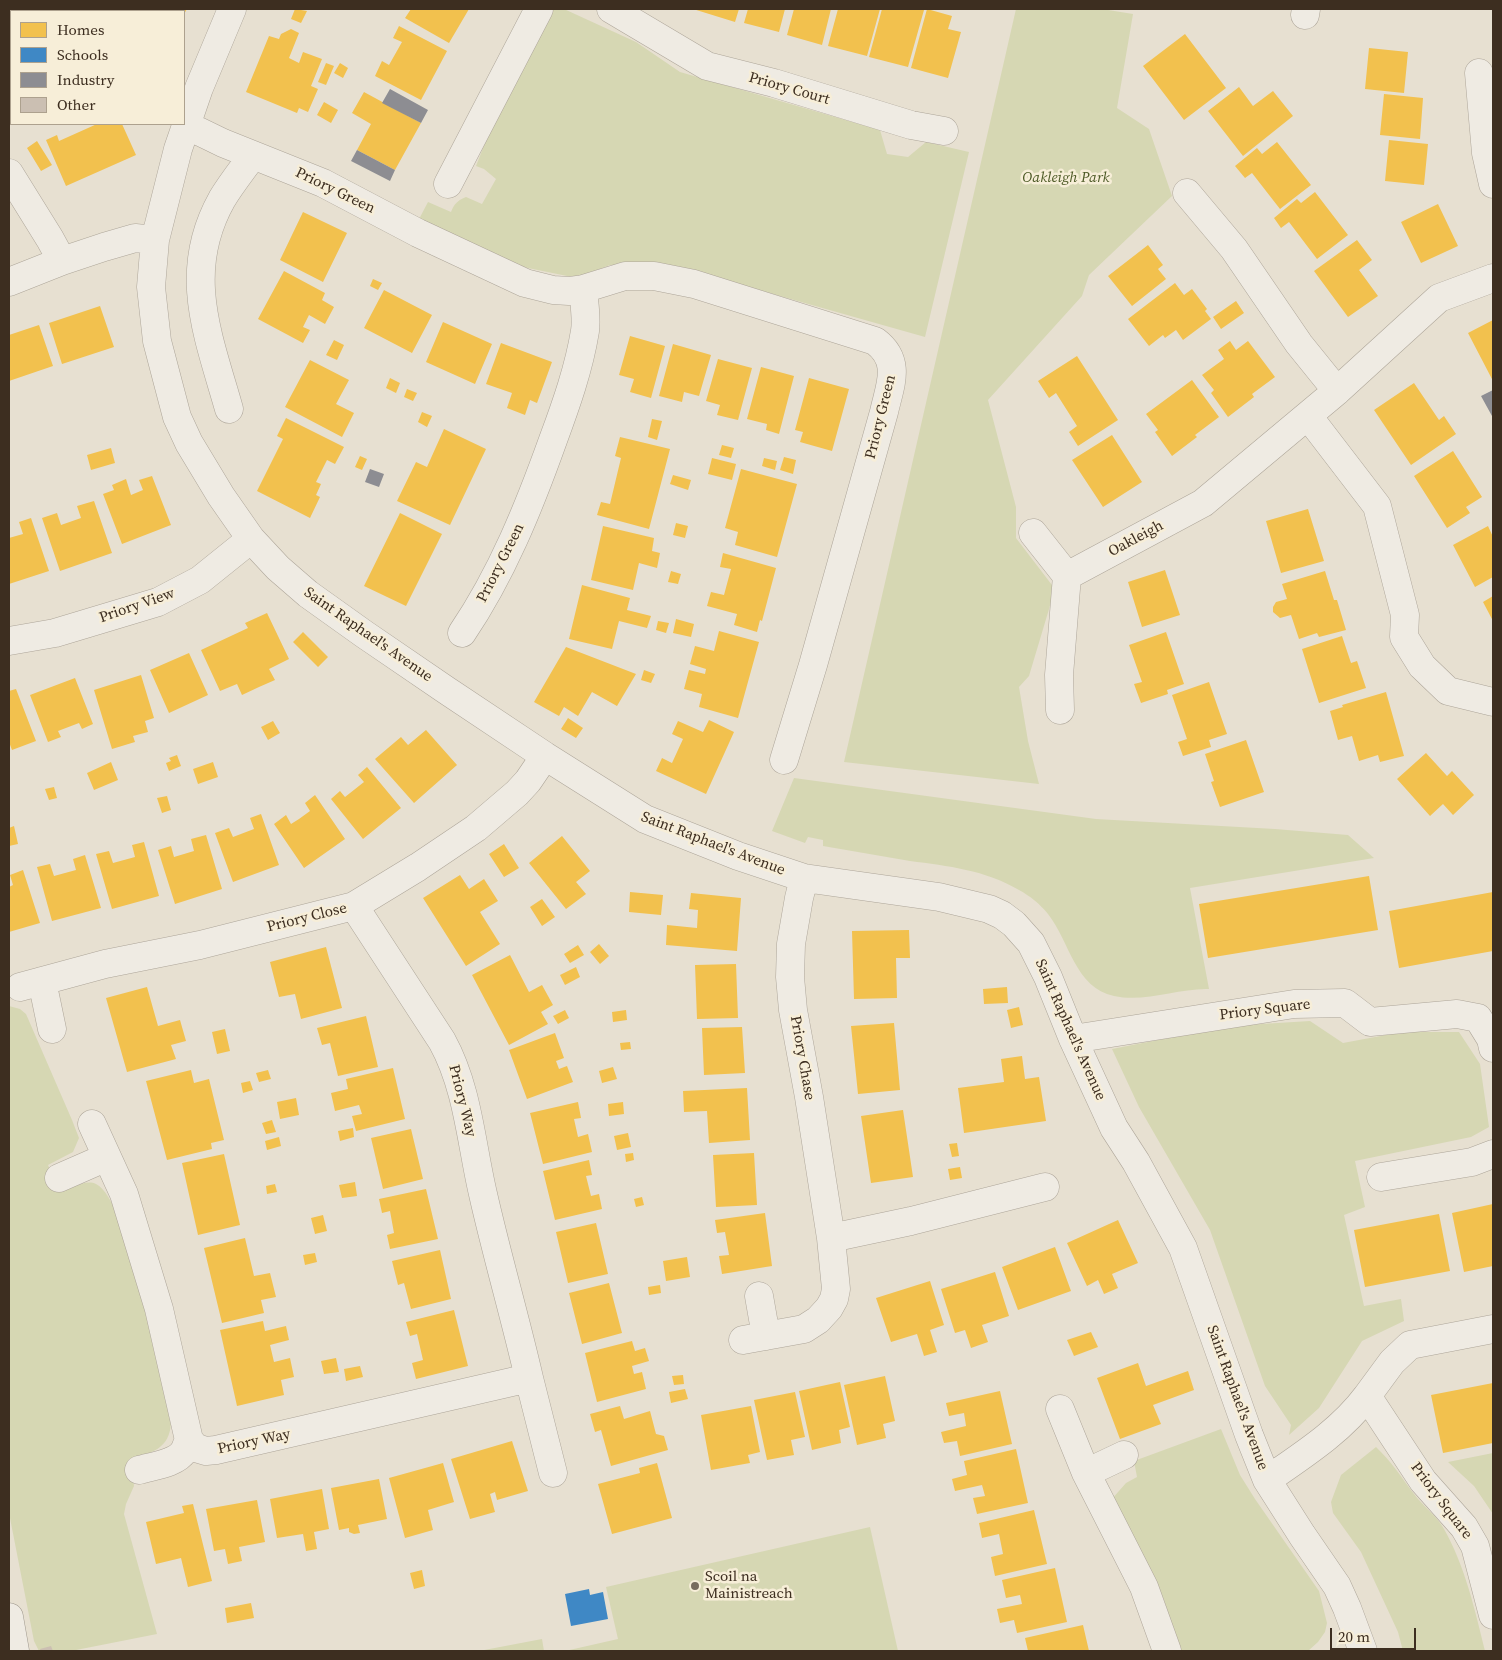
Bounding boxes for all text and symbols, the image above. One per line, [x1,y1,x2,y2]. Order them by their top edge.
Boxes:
legend [10,10,185,125]
text: Homes [57,19,104,40]
text: Schools [57,44,108,65]
text: Industry [57,69,114,90]
street label: Priory Court [747,69,831,109]
text: Other [57,94,96,115]
street label: Priory Green [292,164,378,218]
park label: Oakleigh Park [1022,169,1110,187]
street label: Priory Green [862,373,900,461]
street label: Oakleigh [1105,517,1167,561]
street label: Priory Green [473,521,529,605]
street label: Saint Raphael's Avenue [300,584,436,686]
street label: Priory View [97,585,177,627]
street label: Saint Raphael's Avenue [638,808,788,880]
street label: Priory Close [265,899,349,937]
street label: Saint Raphael's Avenue [1031,957,1109,1103]
street label: Priory Square [1218,995,1312,1025]
street label: Priory Chase [786,1014,818,1102]
street label: Priory Way [444,1063,480,1139]
street label: Saint Raphael's Avenue [1202,1323,1272,1473]
street label: Priory Way [216,1426,292,1458]
street label: Priory Square [1406,1459,1476,1543]
place label: Scoil na Mainistreach [705,1568,793,1603]
marker: Scoil na Mainistreach [689,1580,701,1592]
scale bar [1332,1618,1418,1650]
text: 20 m [1338,1626,1370,1647]

